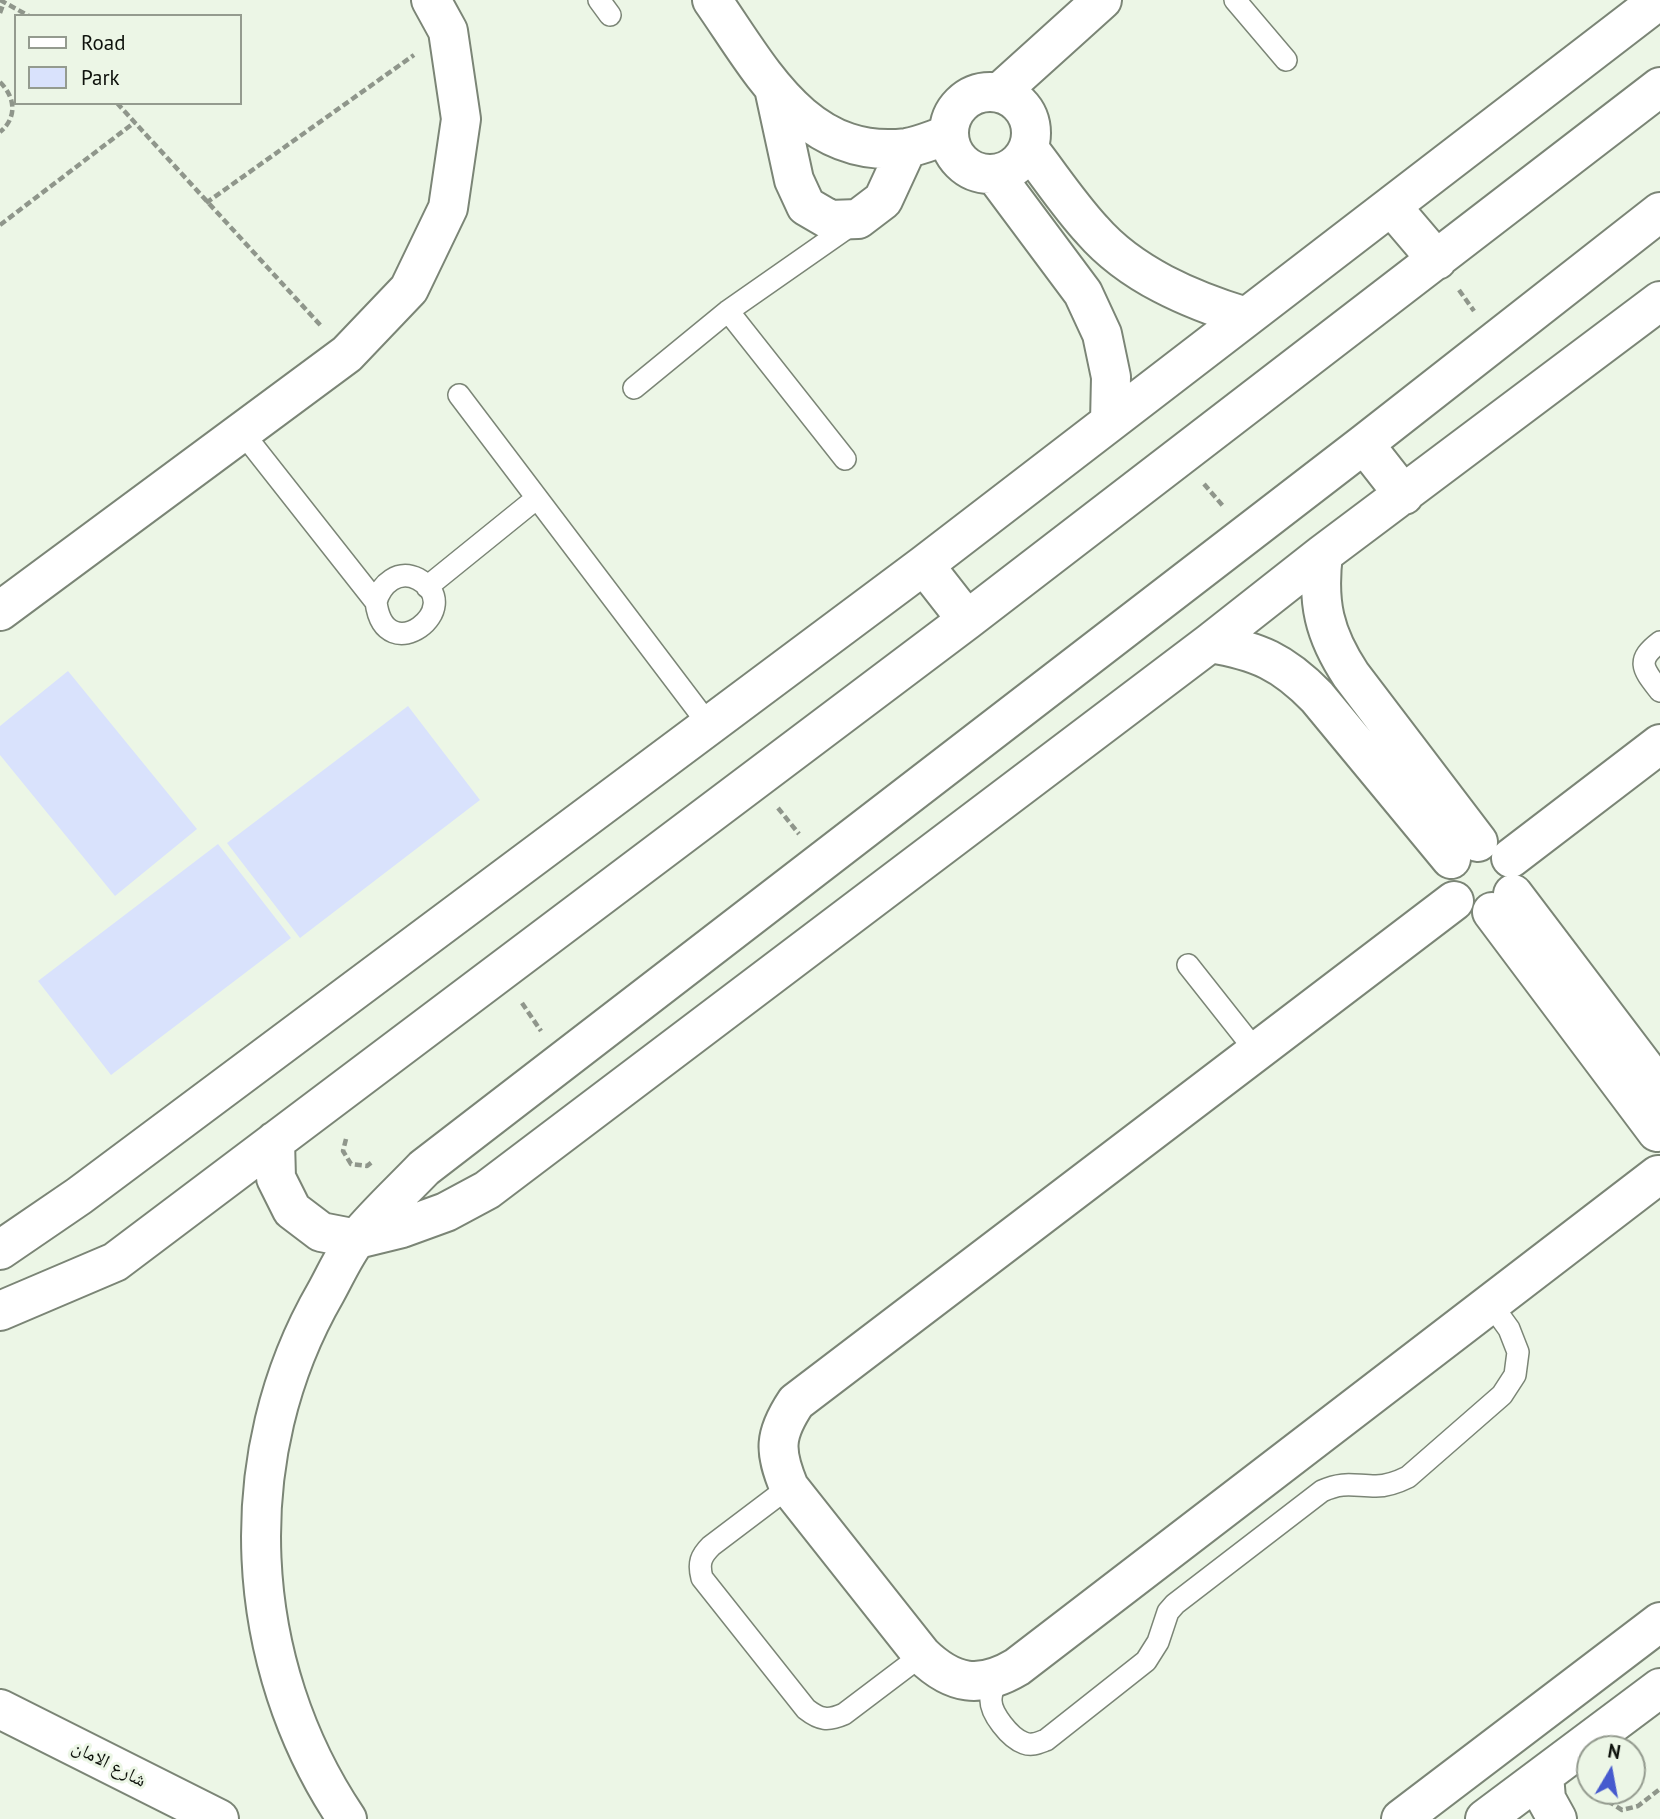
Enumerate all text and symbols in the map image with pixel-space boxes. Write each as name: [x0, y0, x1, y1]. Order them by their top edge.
legend: [14, 14, 242, 105]
text: Road: [81, 29, 125, 56]
text: Park: [81, 64, 120, 91]
north arrow: [1576, 1735, 1646, 1805]
street label: شارع الامان: [68, 1736, 150, 1792]
text: N: [1606, 1738, 1623, 1764]

